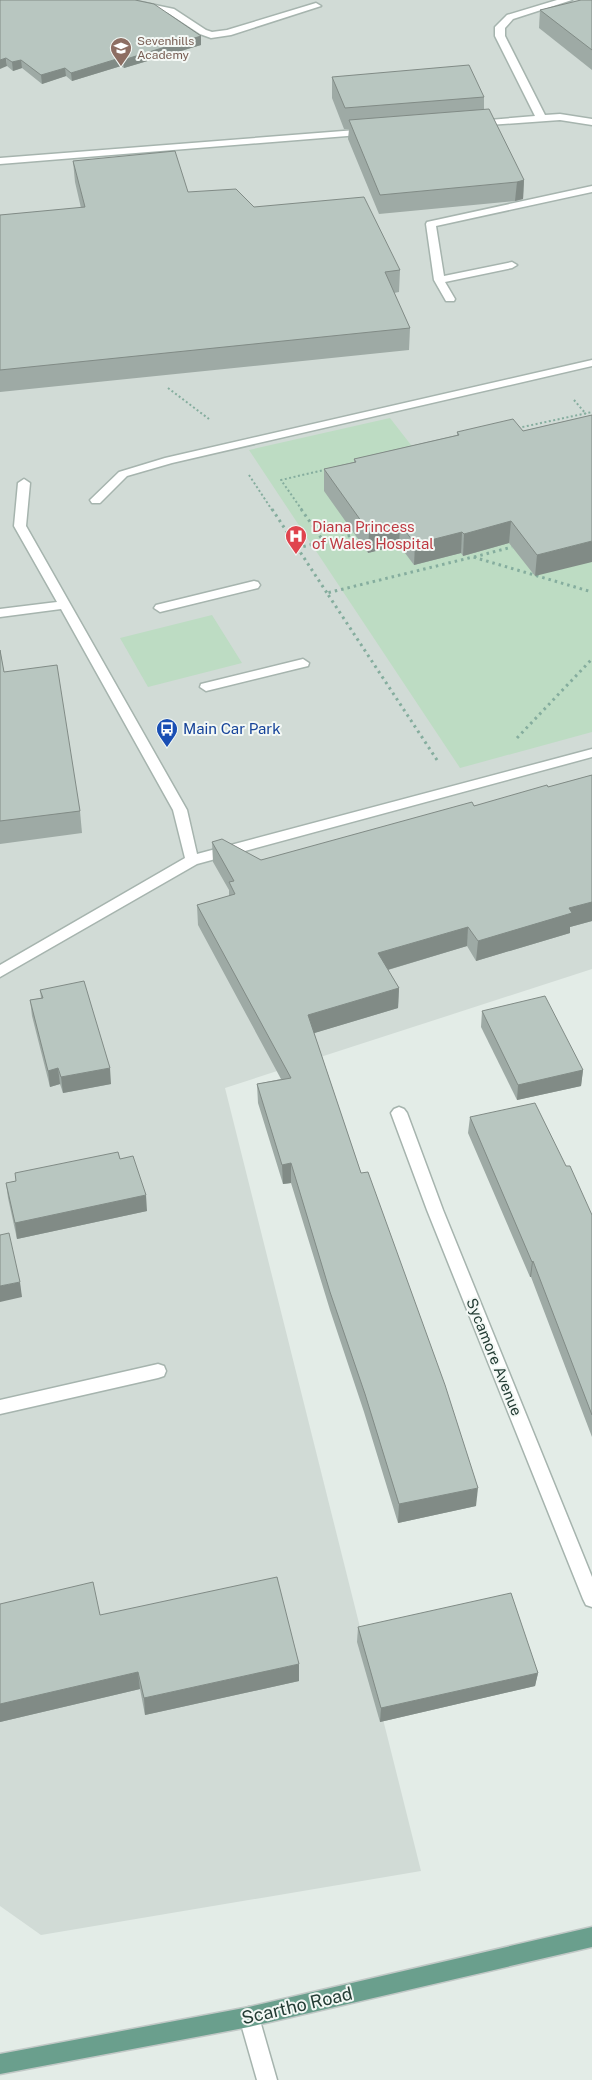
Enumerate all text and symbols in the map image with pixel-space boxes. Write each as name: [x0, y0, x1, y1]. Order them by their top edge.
place label: Sevenhills Academy: [137, 34, 194, 62]
school or university icon: Sevenhills Academy: [109, 36, 133, 67]
place label: Diana Princess of Wales Hospital: [312, 518, 434, 552]
hospital icon: Diana Princess of Wales Hospital: [284, 524, 308, 555]
bus stop icon: Main Car Park: [155, 717, 179, 748]
place label: Main Car Park: [183, 720, 281, 737]
street label: Sycamore Avenue: [463, 1296, 526, 1418]
street label: Scartho Road: [240, 1983, 354, 2028]

